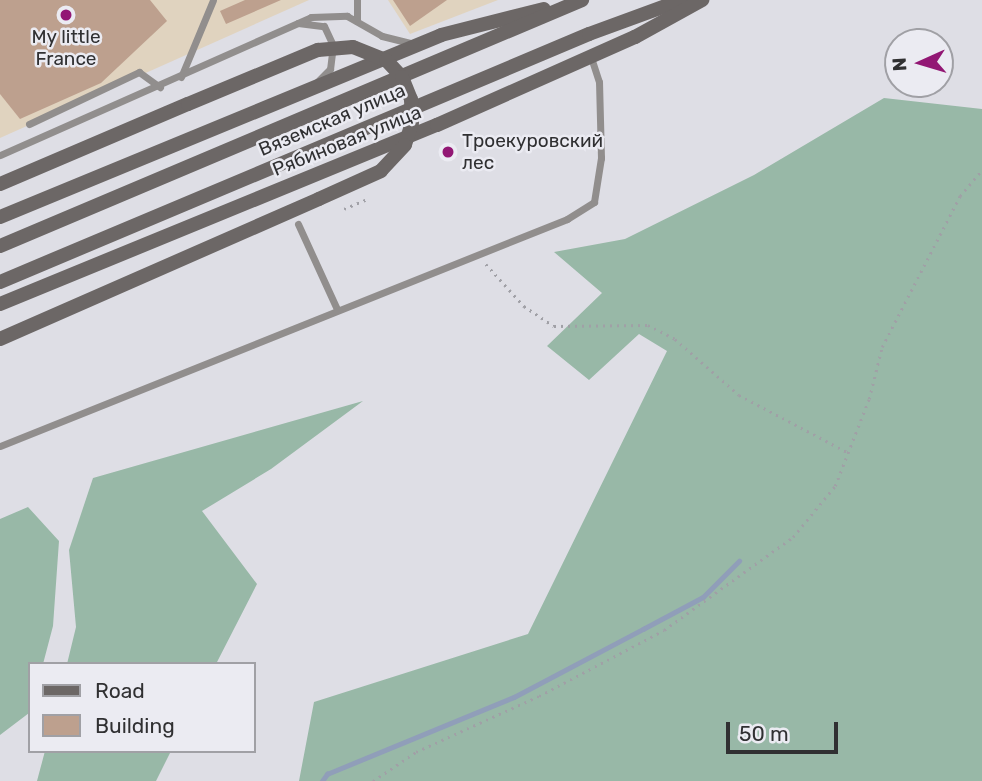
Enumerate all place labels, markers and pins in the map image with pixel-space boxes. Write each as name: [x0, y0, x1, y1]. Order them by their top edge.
marker: My little France: [58, 7, 74, 23]
place label: My little France: [31, 26, 101, 70]
place label: Троекуровский лес: [462, 130, 603, 174]
marker: Троекуровский лес: [440, 144, 456, 160]

